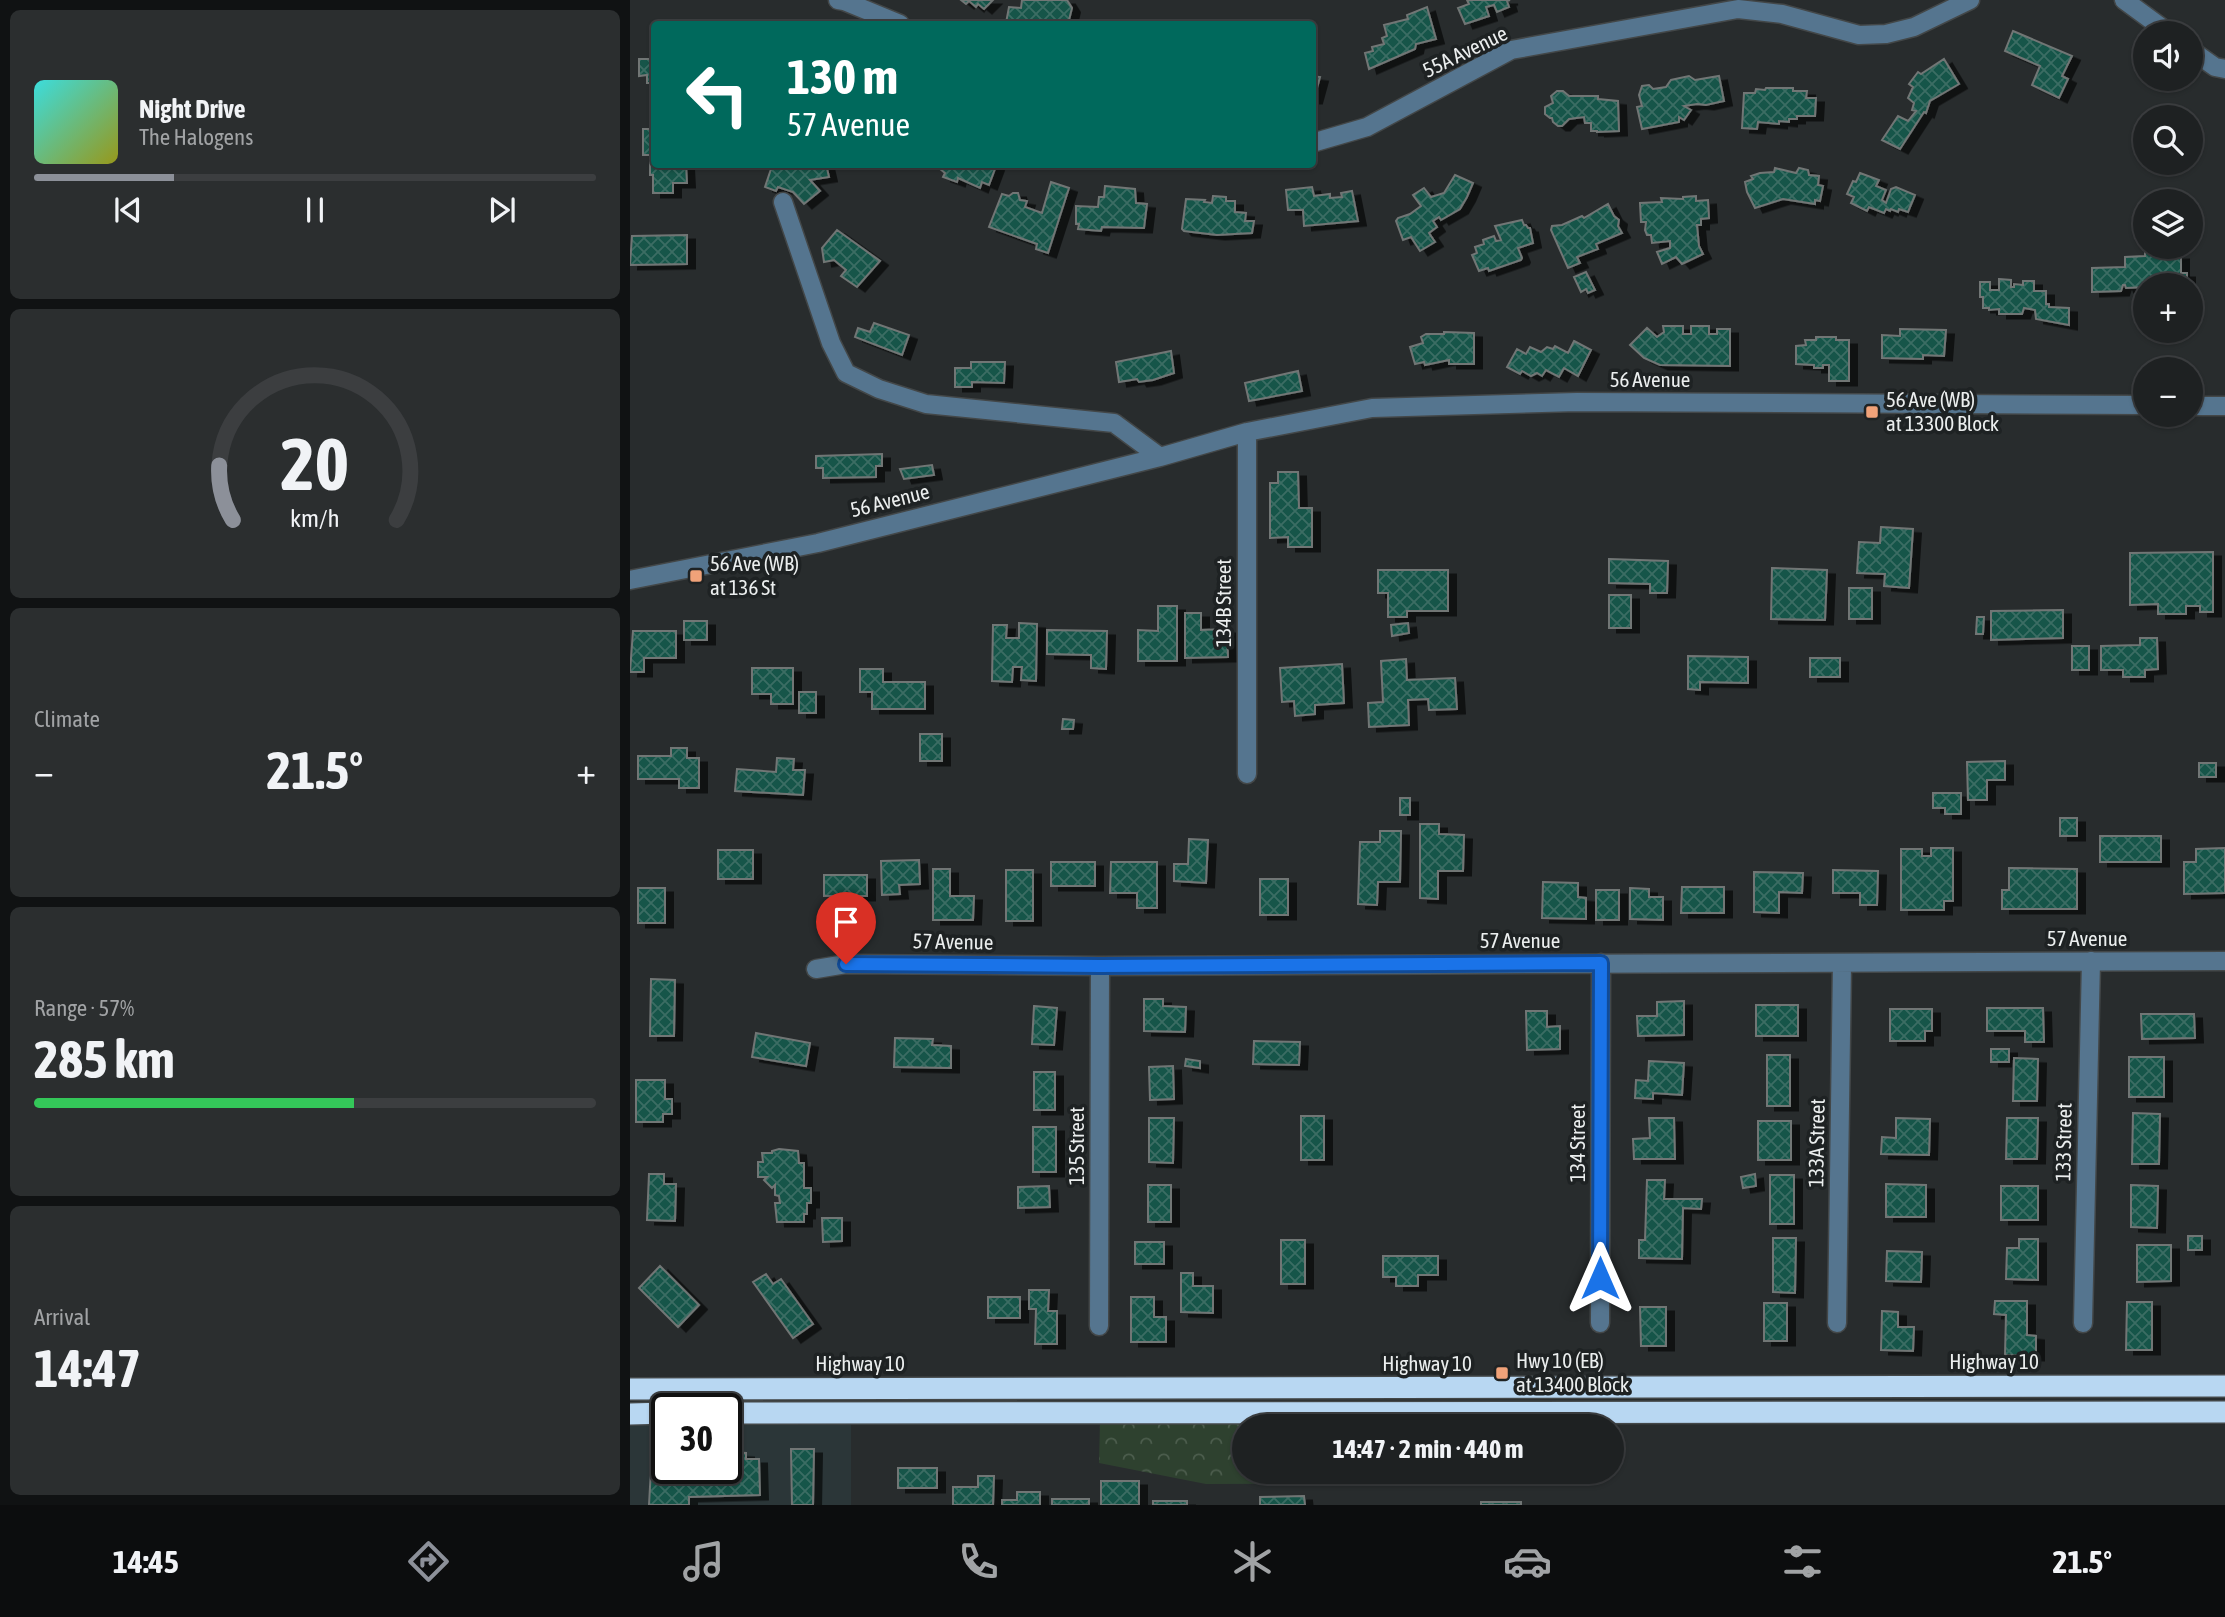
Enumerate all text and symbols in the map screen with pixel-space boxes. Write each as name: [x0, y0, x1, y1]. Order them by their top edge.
street label: 55A Avenue: [1418, 20, 1511, 82]
map controls: [2133, 21, 2203, 427]
button: sound: [2133, 21, 2203, 91]
text: 130 m: [787, 48, 898, 104]
icon: left: [672, 49, 763, 140]
text: Night Drive: [139, 94, 246, 124]
button: search: [2133, 105, 2203, 175]
text: 57 Avenue: [787, 106, 910, 143]
text: The Halogens: [139, 124, 253, 150]
button: layers: [2133, 189, 2203, 259]
icon: previous: [109, 191, 147, 229]
icon: pause: [296, 191, 334, 229]
icon: next: [483, 191, 521, 229]
button: +: [2133, 273, 2203, 343]
button: −: [2133, 357, 2203, 427]
street label: 56 Avenue: [1610, 367, 1690, 391]
place label: 56 Ave (WB) at 13300 Block: [1886, 387, 1999, 435]
marker: 56 Ave (WB) at 13300 Block: [1864, 404, 1880, 420]
text: 20: [281, 422, 349, 505]
street label: 56 Avenue: [848, 479, 932, 521]
text: km/h: [290, 503, 340, 531]
place label: 56 Ave (WB) at 136 St: [710, 551, 799, 599]
street label: 134B Street: [1211, 559, 1235, 647]
marker: 56 Ave (WB) at 136 St: [688, 568, 704, 584]
text: Climate: [34, 706, 100, 732]
text: 21.5°: [267, 740, 363, 800]
text: −: [34, 749, 54, 792]
text: +: [576, 749, 596, 792]
pin: [816, 892, 876, 964]
icon: arrive: [827, 903, 865, 941]
street label: 57 Avenue: [2047, 926, 2127, 950]
street label: 57 Avenue: [912, 928, 994, 954]
street label: 57 Avenue: [1480, 928, 1560, 952]
text: Range · 57%: [34, 995, 134, 1021]
text: 285 km: [34, 1029, 175, 1089]
street label: 133A Street: [1803, 1098, 1829, 1188]
street label: 133 Street: [2050, 1102, 2076, 1181]
street label: 134 Street: [1565, 1104, 1589, 1182]
street label: 135 Street: [1064, 1107, 1088, 1185]
position arrow: [1563, 1241, 1637, 1315]
text: Arrival: [34, 1304, 90, 1330]
text: 14:47: [34, 1338, 141, 1398]
place label: Hwy 10 (EB) at 13400 Block: [1516, 1348, 1629, 1396]
street label: Highway 10: [1949, 1349, 2039, 1373]
street label: Highway 10: [815, 1351, 905, 1375]
street label: Highway 10: [1382, 1351, 1472, 1375]
marker: Hwy 10 (EB) at 13400 Block: [1494, 1365, 1510, 1381]
speed limit sign: 30: [651, 1393, 742, 1484]
text: 14:47 · 2 min · 440 m: [1333, 1434, 1523, 1464]
icon: directions: [404, 1537, 453, 1586]
icon: music: [679, 1537, 728, 1586]
icon: phone: [954, 1537, 1003, 1586]
icon: climate: [1228, 1537, 1277, 1586]
icon: car: [1503, 1537, 1552, 1586]
icon: filters: [1778, 1537, 1827, 1586]
text: 14:45: [113, 1543, 179, 1580]
text: 21.5°: [2052, 1543, 2112, 1580]

